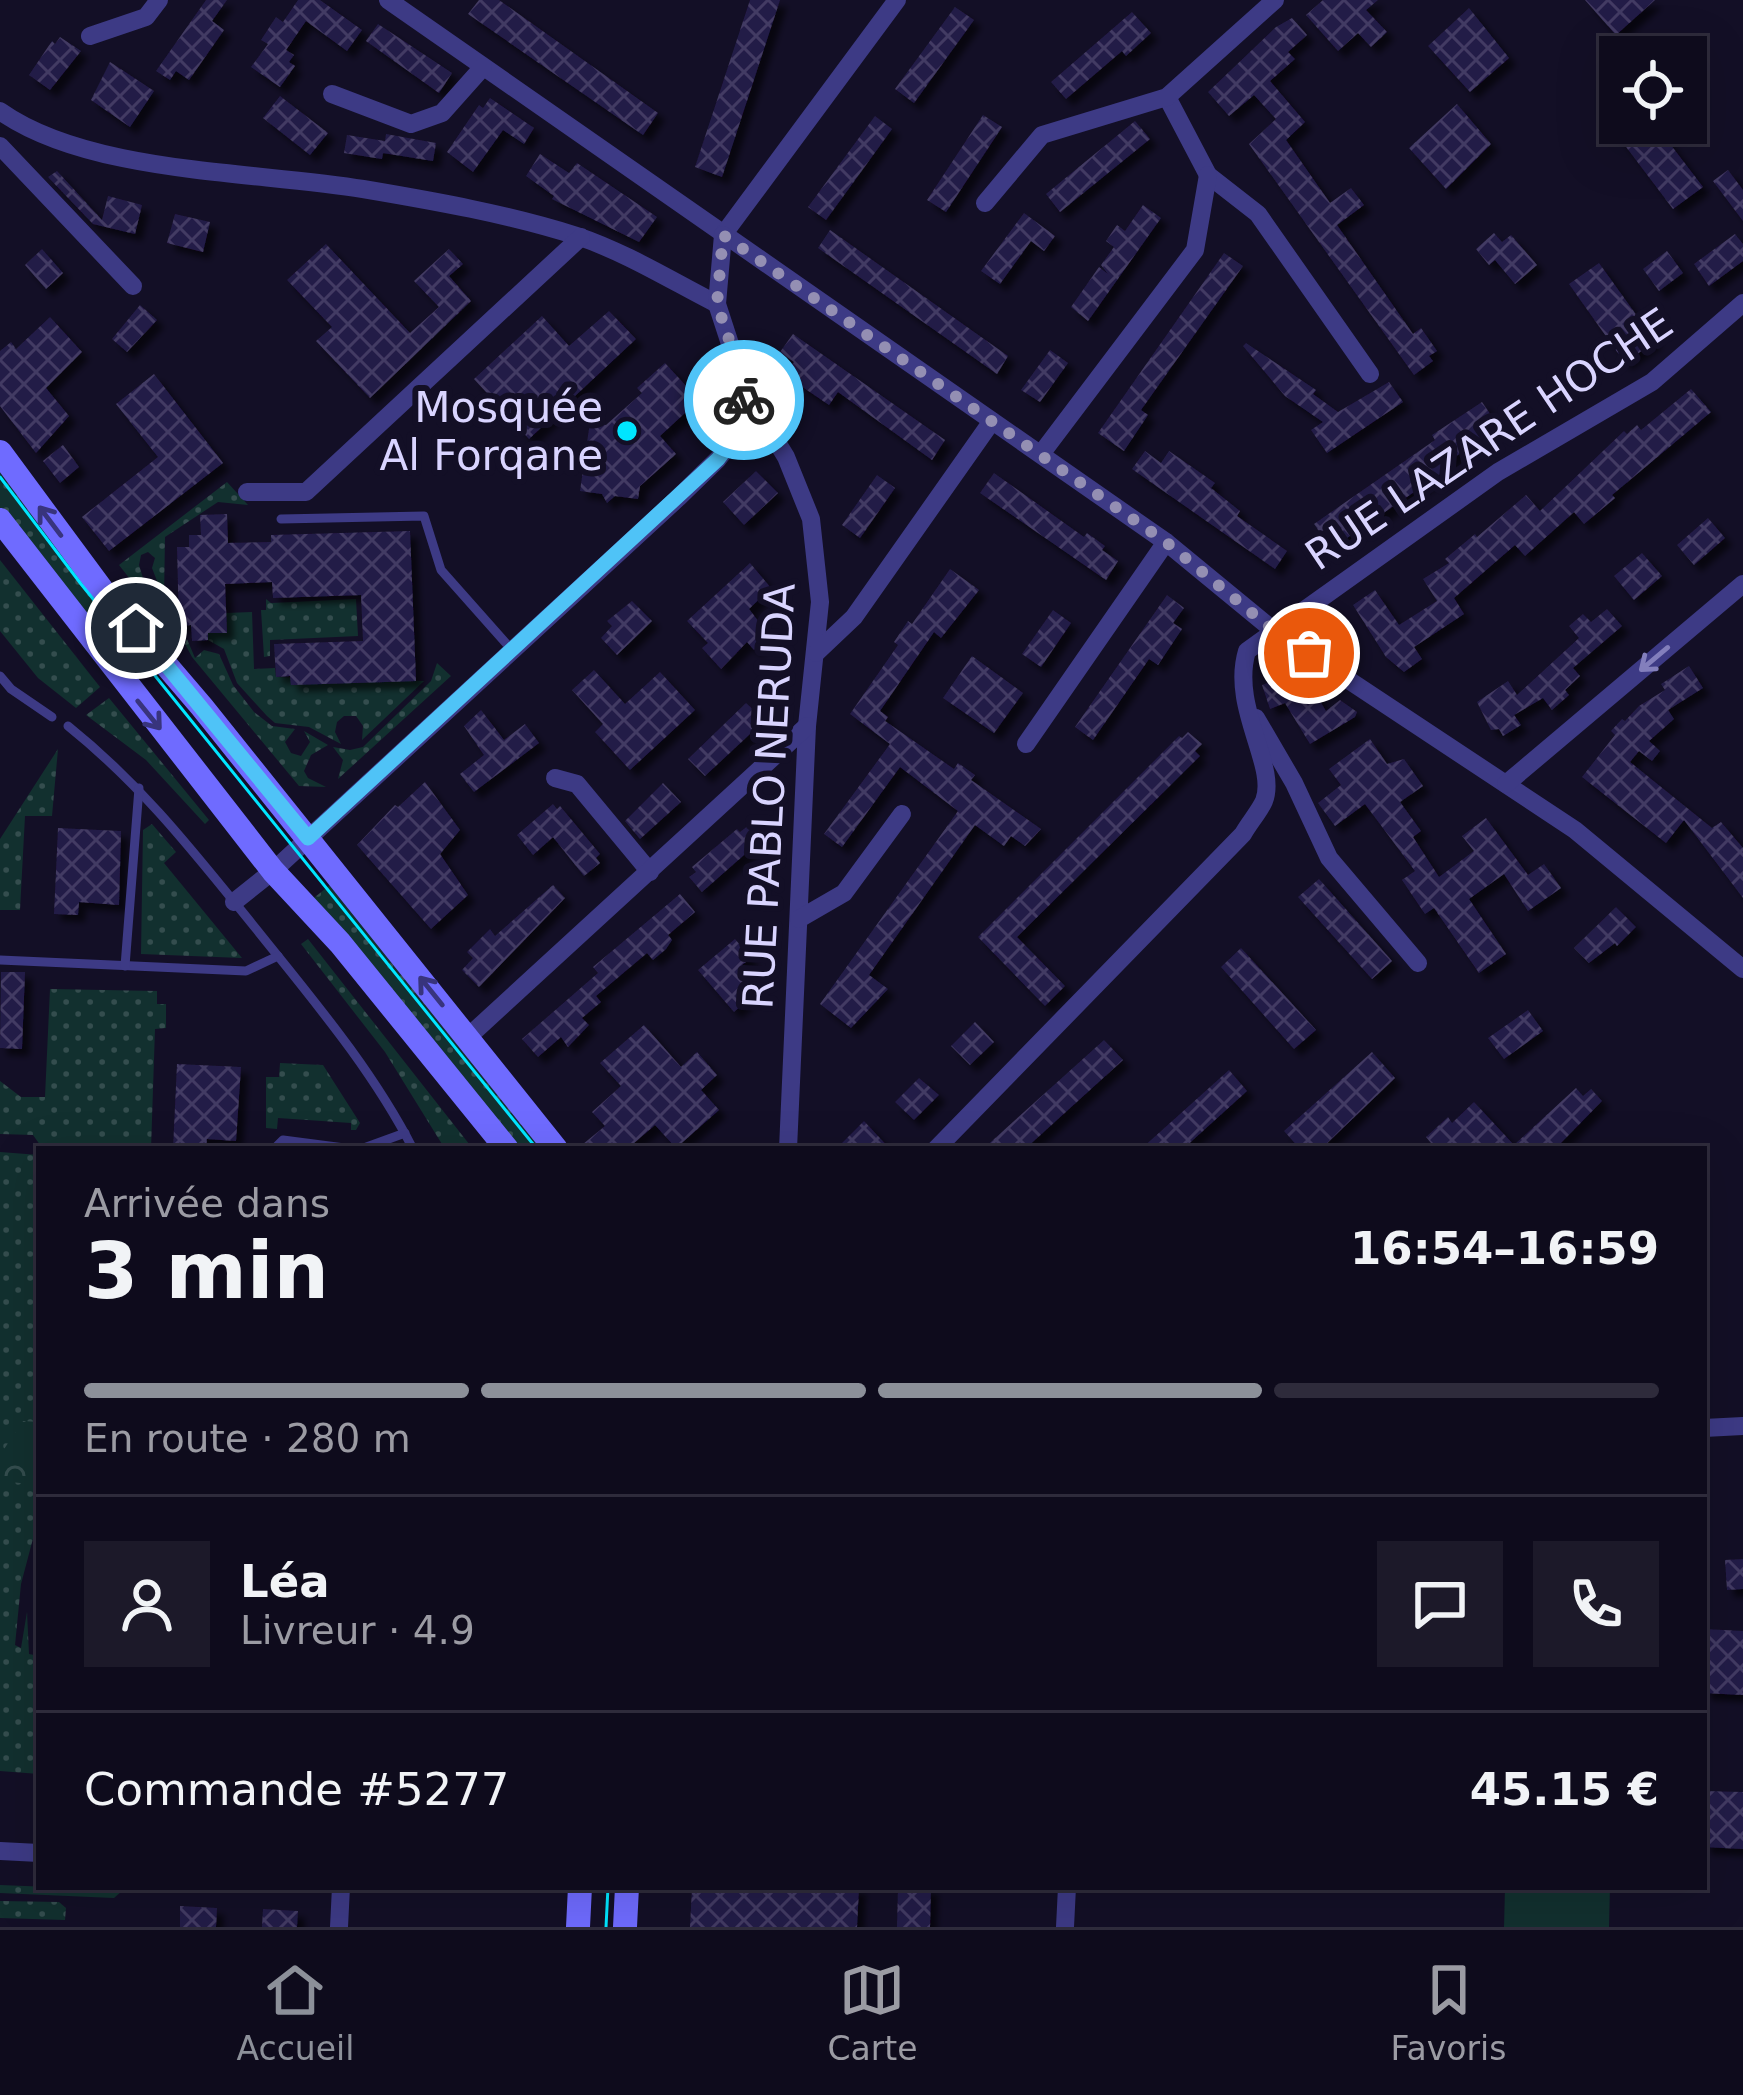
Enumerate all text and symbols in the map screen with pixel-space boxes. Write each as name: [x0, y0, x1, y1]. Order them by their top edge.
map controls: [1599, 36, 1707, 144]
button: locate: [1599, 36, 1707, 144]
street label: RUE LAZARE HOCHE: [1296, 298, 1682, 580]
courier: [684, 340, 804, 460]
icon: bike: [711, 367, 777, 433]
place label: Mosquée Al Forqane: [380, 383, 603, 480]
marker: Mosquée Al Forqane: [614, 418, 640, 444]
one-way arrow: [37, 506, 64, 538]
pin: [85, 577, 187, 679]
street label: RUE PABLO NERUDA: [733, 581, 805, 1010]
icon: home: [103, 595, 169, 661]
pin: [1258, 602, 1360, 704]
icon: bag: [1276, 620, 1342, 686]
one-way arrow: [1639, 645, 1670, 673]
one-way arrow: [135, 698, 162, 730]
one-way arrow: [418, 976, 445, 1008]
text: Arrivée dans: [84, 1181, 330, 1226]
text: 16:54–16:59: [1350, 1222, 1659, 1275]
text: 3 min: [84, 1226, 329, 1316]
text: En route · 280 m: [84, 1416, 411, 1461]
button: person: [84, 1541, 210, 1667]
button: chat: [1377, 1541, 1503, 1667]
button: phone: [1533, 1541, 1659, 1667]
text: Léa: [240, 1555, 330, 1608]
text: Livreur · 4.9: [240, 1608, 475, 1653]
text: Commande #5277: [84, 1763, 510, 1816]
text: 45.15 €: [1470, 1763, 1659, 1816]
tab: Accueil: [237, 1957, 354, 2068]
tab: Carte: [827, 1957, 918, 2068]
tab: Favoris: [1391, 1957, 1506, 2068]

